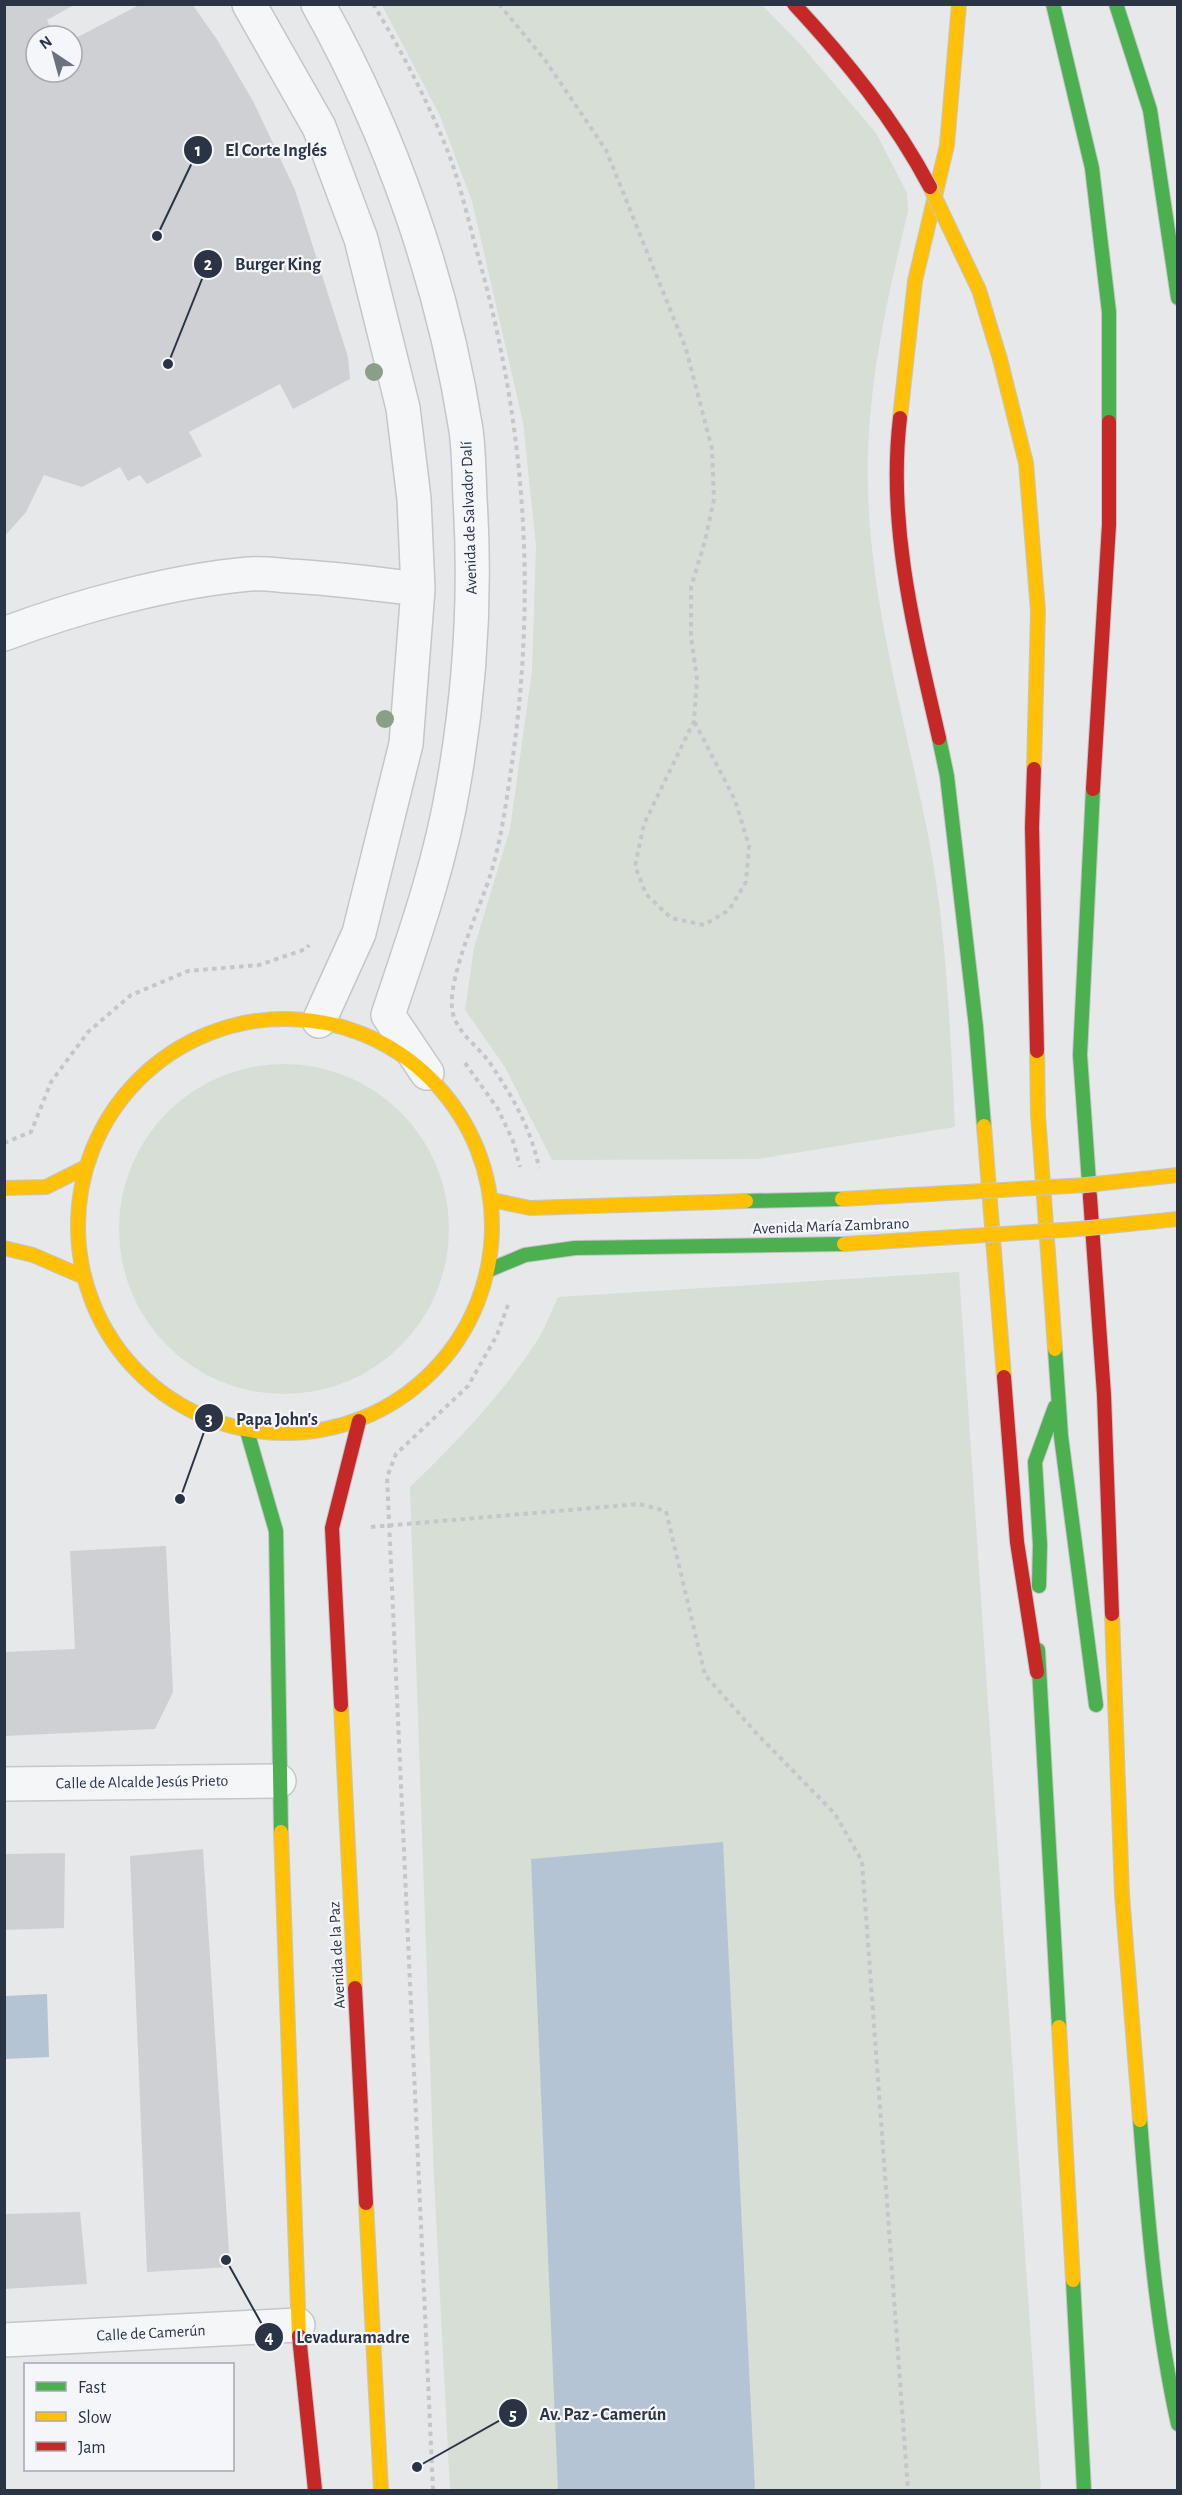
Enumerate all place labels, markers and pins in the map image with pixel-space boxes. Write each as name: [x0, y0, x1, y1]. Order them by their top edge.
callout: El Corte Inglés: [183, 132, 339, 168]
callout: Burger King: [193, 246, 333, 282]
callout: Papa John's: [194, 1400, 330, 1436]
callout: Levaduramadre: [254, 2319, 422, 2355]
callout: Av. Paz - Camerún: [498, 2395, 679, 2431]

